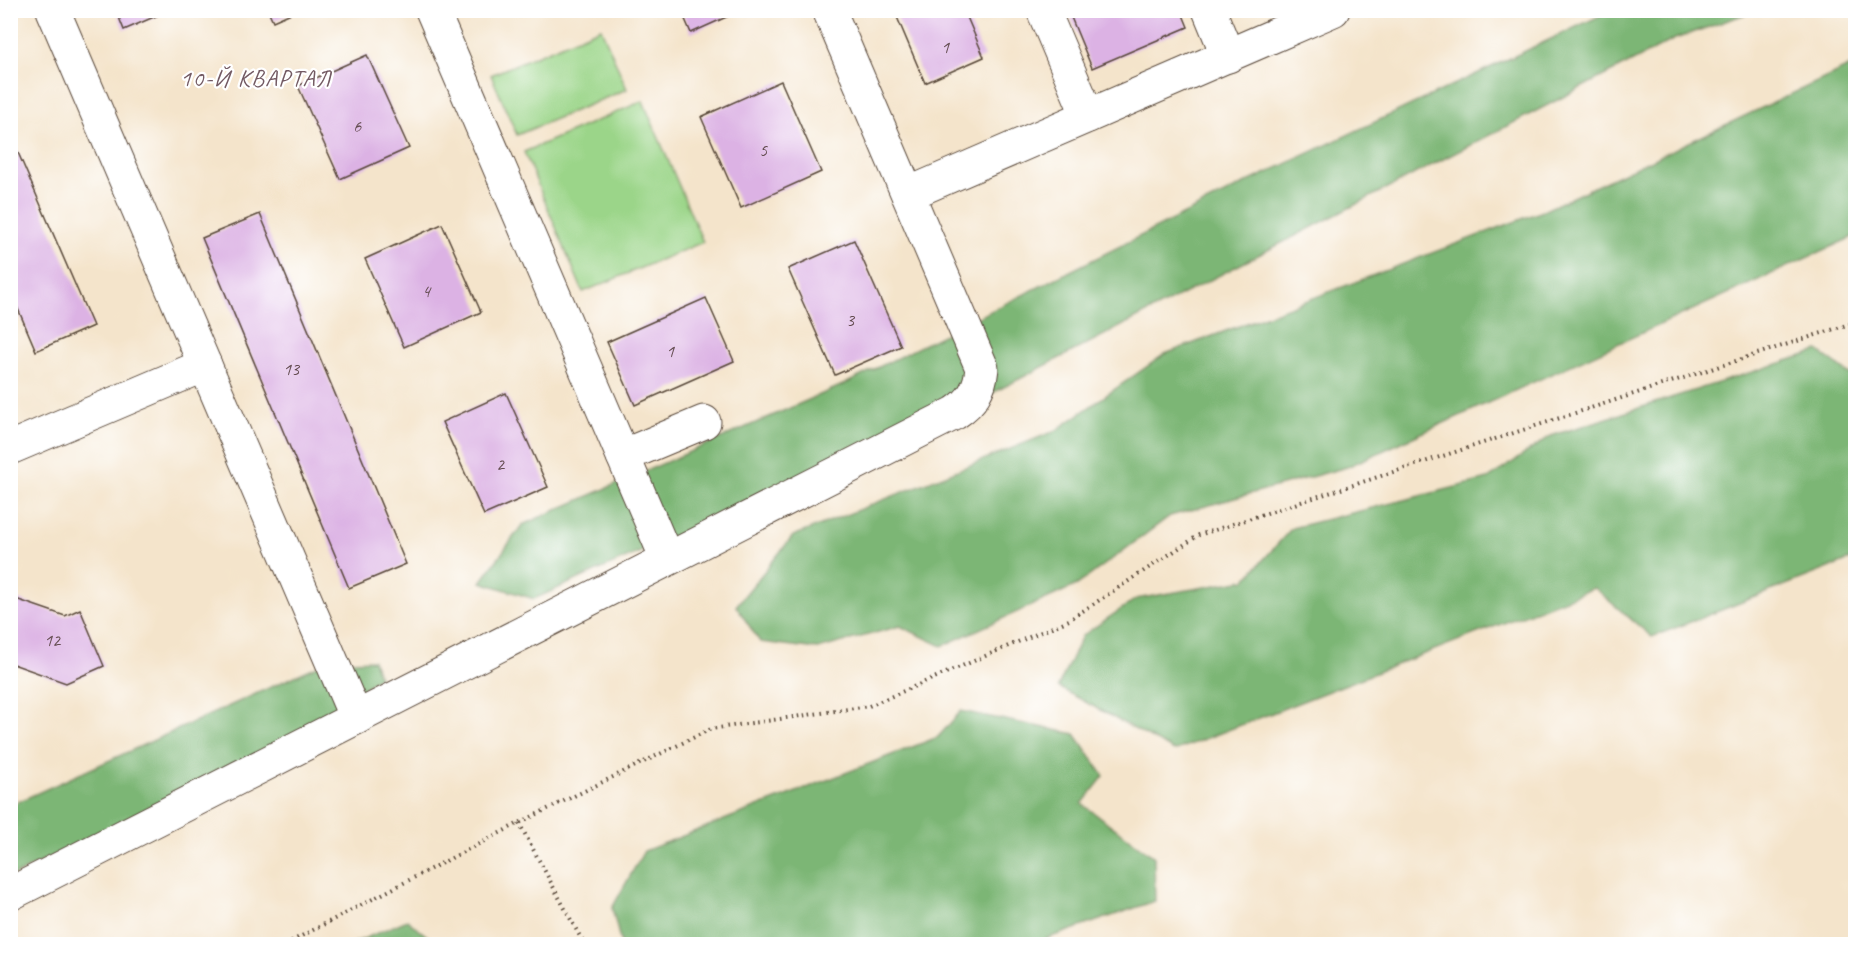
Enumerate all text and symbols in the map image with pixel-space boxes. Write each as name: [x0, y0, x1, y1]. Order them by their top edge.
house number: 1: [941, 36, 950, 58]
district label: 10-Й КВАРТАЛ: [180, 63, 333, 93]
house number: 6: [353, 115, 362, 137]
house number: 5: [759, 139, 768, 161]
house number: 4: [422, 280, 432, 302]
house number: 3: [846, 309, 856, 331]
house number: 1: [666, 340, 675, 362]
house number: 13: [283, 358, 301, 380]
house number: 2: [496, 453, 506, 475]
house number: 12: [44, 629, 62, 651]

